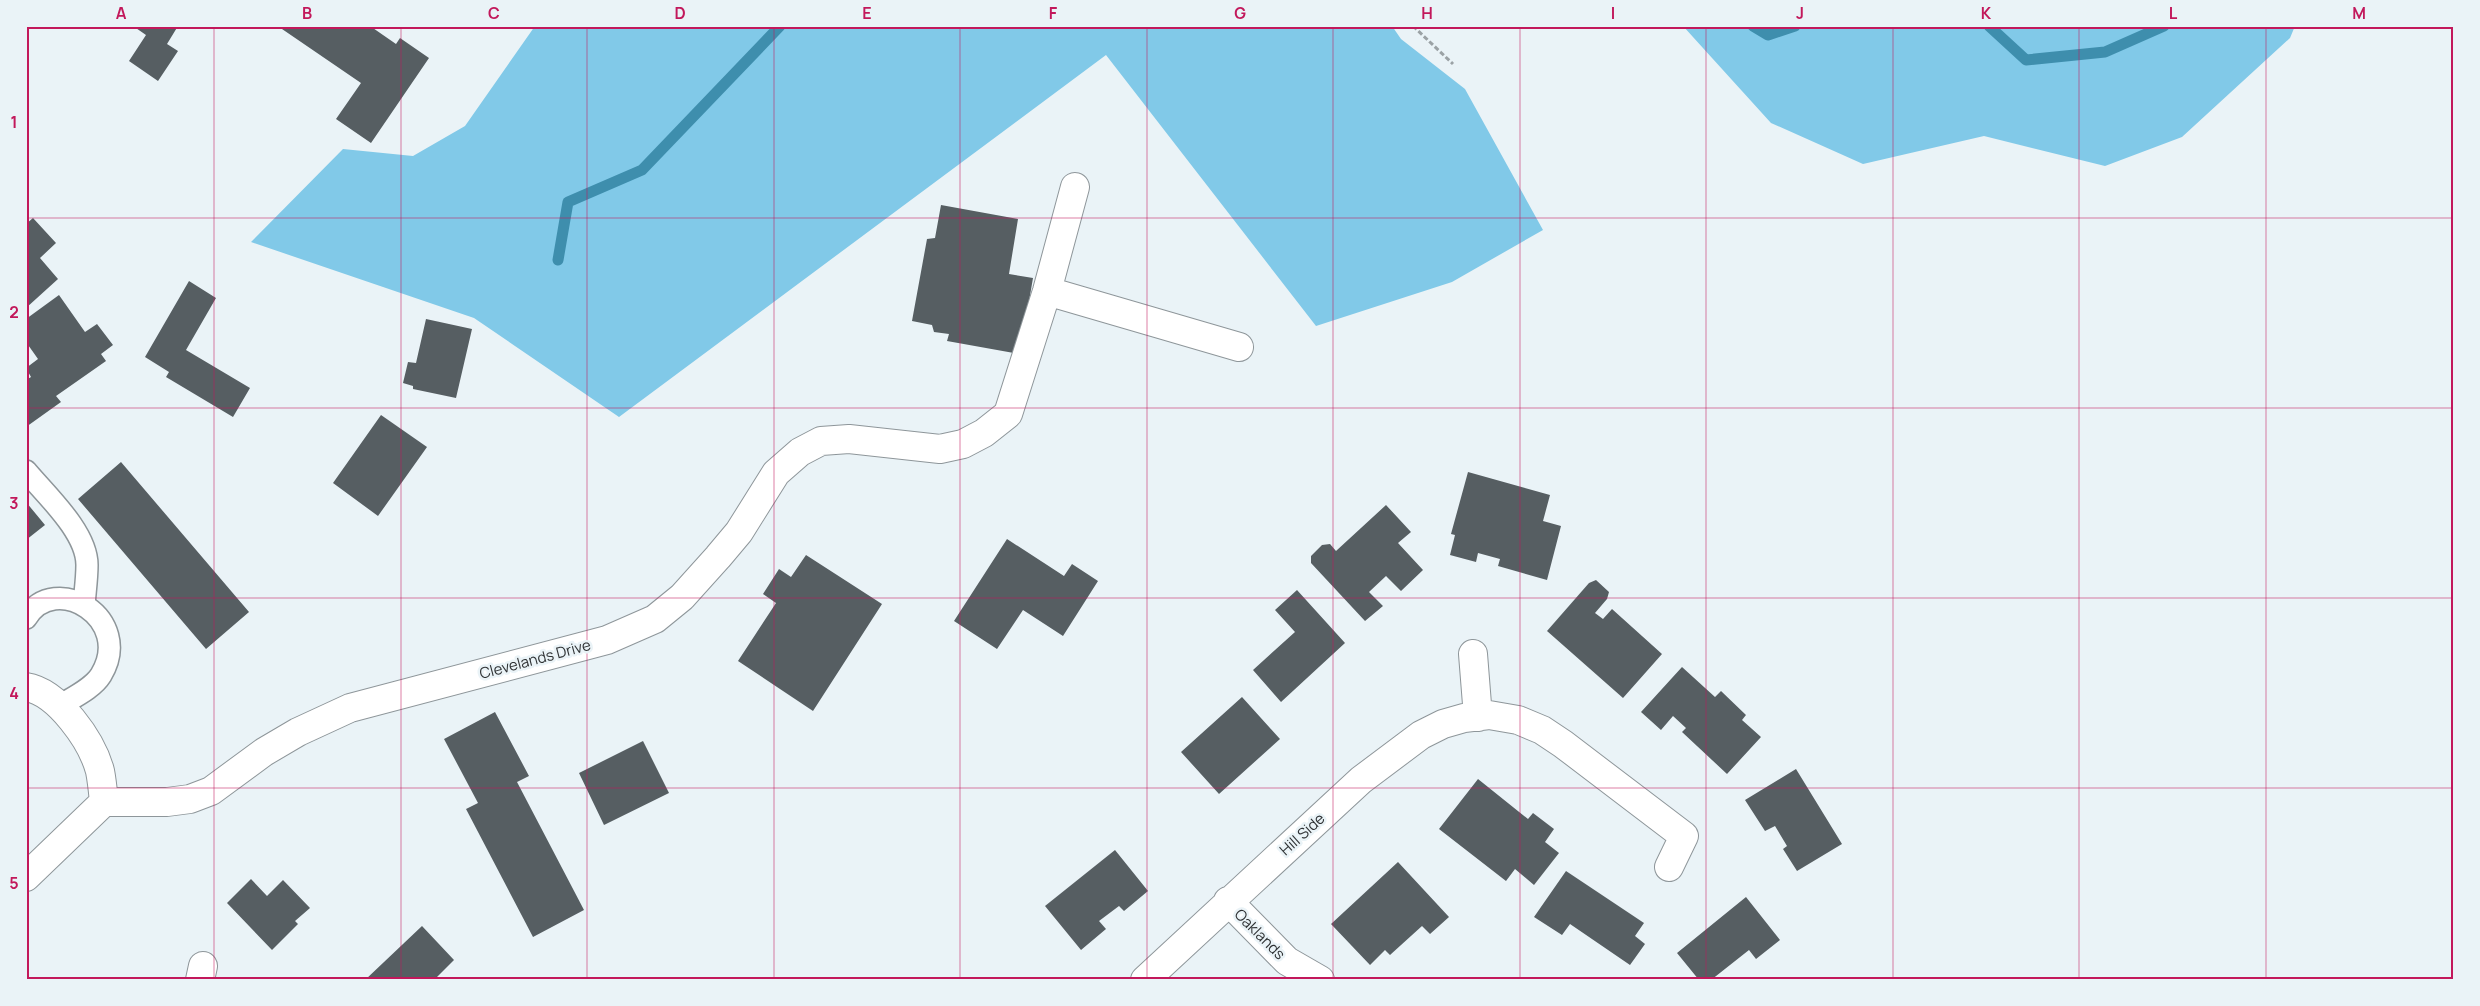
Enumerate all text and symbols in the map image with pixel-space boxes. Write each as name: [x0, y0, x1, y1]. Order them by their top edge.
text: A: [116, 2, 127, 24]
text: B: [302, 2, 312, 24]
text: C: [488, 2, 500, 24]
text: D: [674, 2, 686, 24]
text: E: [862, 2, 872, 24]
text: F: [1049, 2, 1058, 24]
text: G: [1234, 2, 1246, 24]
text: H: [1421, 2, 1433, 24]
text: I: [1611, 2, 1615, 24]
text: J: [1796, 2, 1804, 24]
text: K: [1981, 2, 1992, 24]
text: L: [2169, 2, 2178, 24]
text: M: [2352, 2, 2366, 24]
text: 1: [10, 111, 18, 133]
text: 2: [9, 301, 19, 323]
text: 3: [9, 492, 19, 514]
street label: Clevelands Drive: [477, 634, 593, 684]
text: 4: [9, 682, 19, 704]
street label: Hill Side: [1275, 808, 1329, 860]
text: 5: [9, 872, 19, 894]
street label: Oaklands: [1230, 904, 1290, 964]

